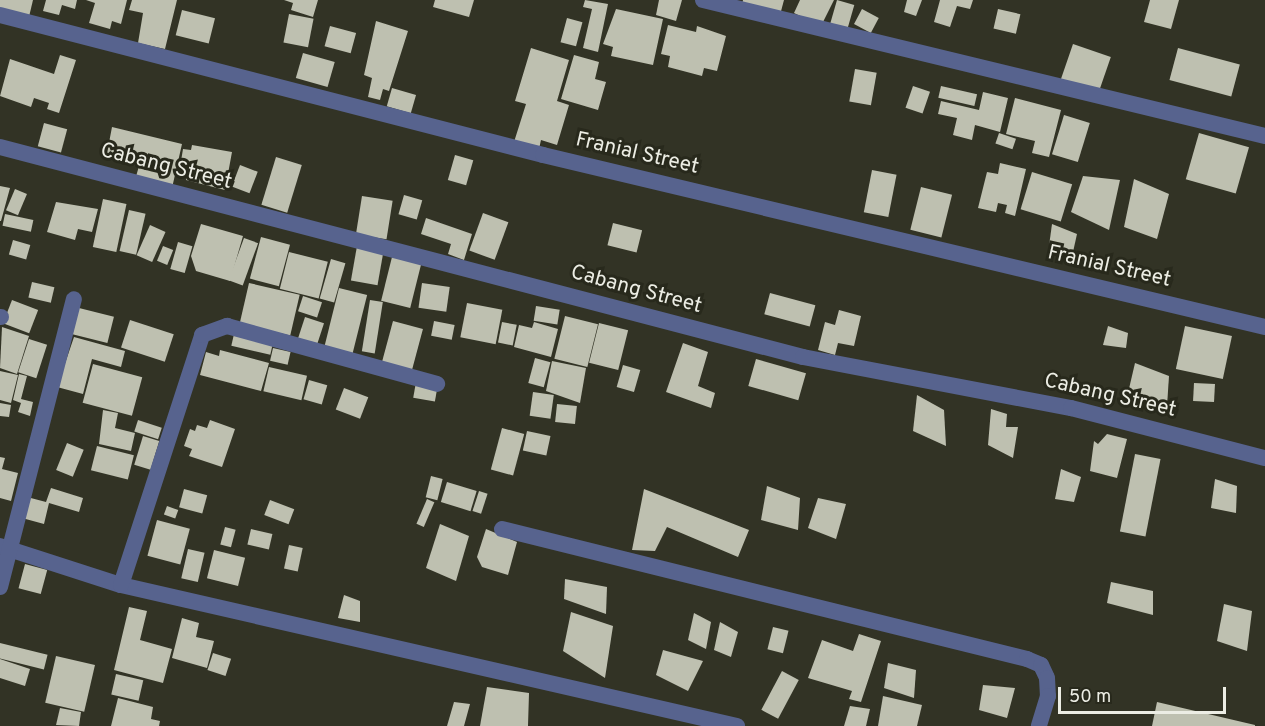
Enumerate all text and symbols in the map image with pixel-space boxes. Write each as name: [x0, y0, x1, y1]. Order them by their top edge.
street label: Franial Street: [573, 128, 701, 180]
street label: Cabang Street: [98, 138, 234, 196]
street label: Franial Street: [1045, 241, 1173, 293]
street label: Cabang Street: [568, 260, 704, 320]
street label: Cabang Street: [1042, 369, 1178, 423]
scale bar: [1061, 675, 1229, 713]
text: 50 m: [1069, 686, 1111, 709]

